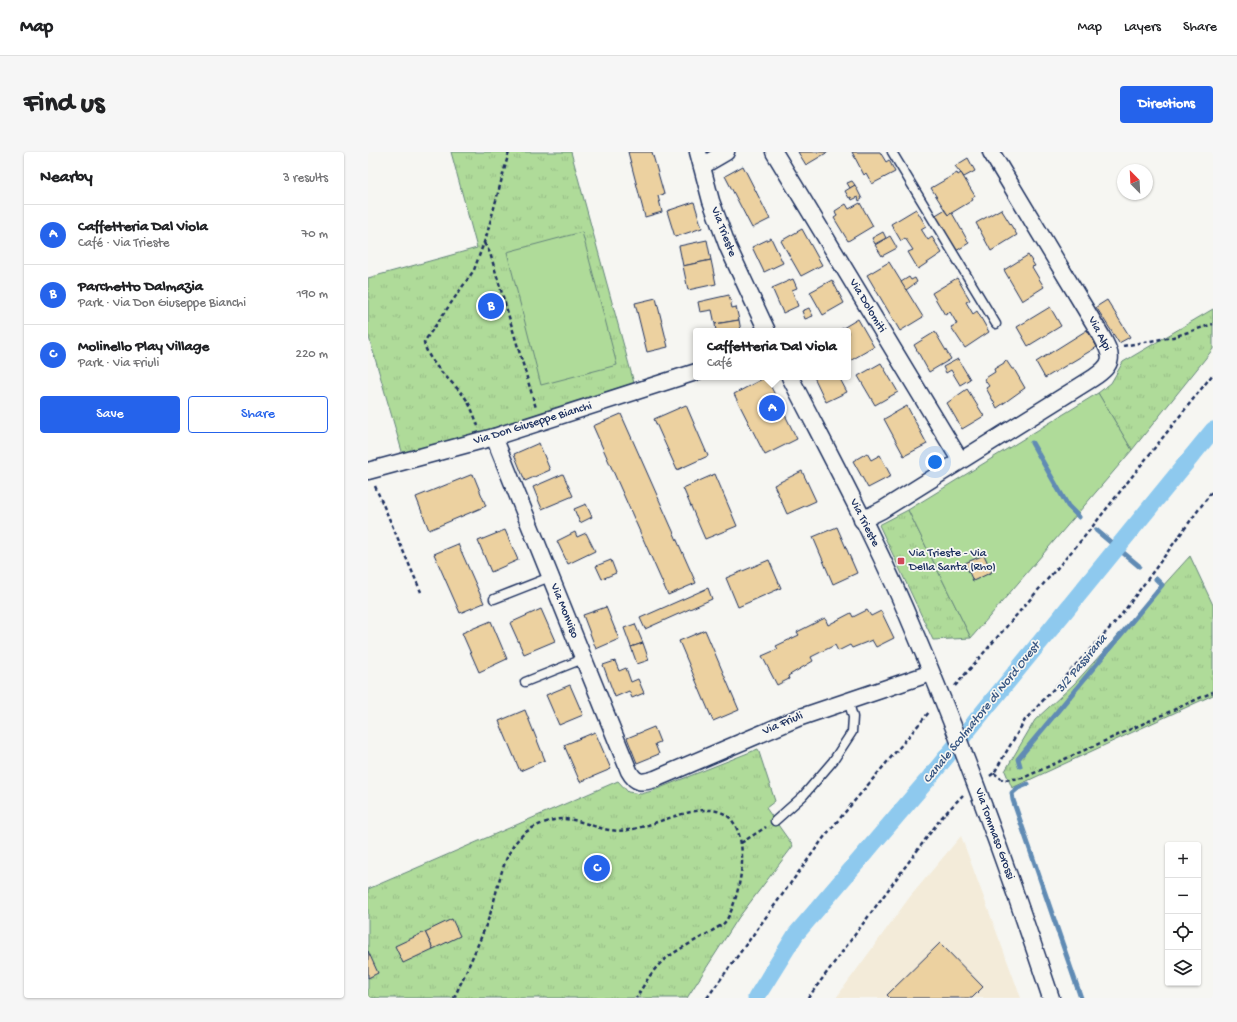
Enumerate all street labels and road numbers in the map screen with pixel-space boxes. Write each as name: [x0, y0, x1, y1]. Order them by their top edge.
street label: Via Trieste: [707, 204, 739, 260]
street label: Via Dolomiti: [845, 276, 889, 336]
street label: Via Alpi: [1084, 313, 1114, 354]
street label: Via Don Giuseppe Bianchi: [471, 399, 594, 449]
street label: Via Trieste: [846, 496, 882, 550]
street label: Via Monviso: [546, 581, 581, 640]
street label: Via Friuli: [760, 709, 806, 739]
street label: Via Tommaso Grossi: [971, 785, 1017, 882]

